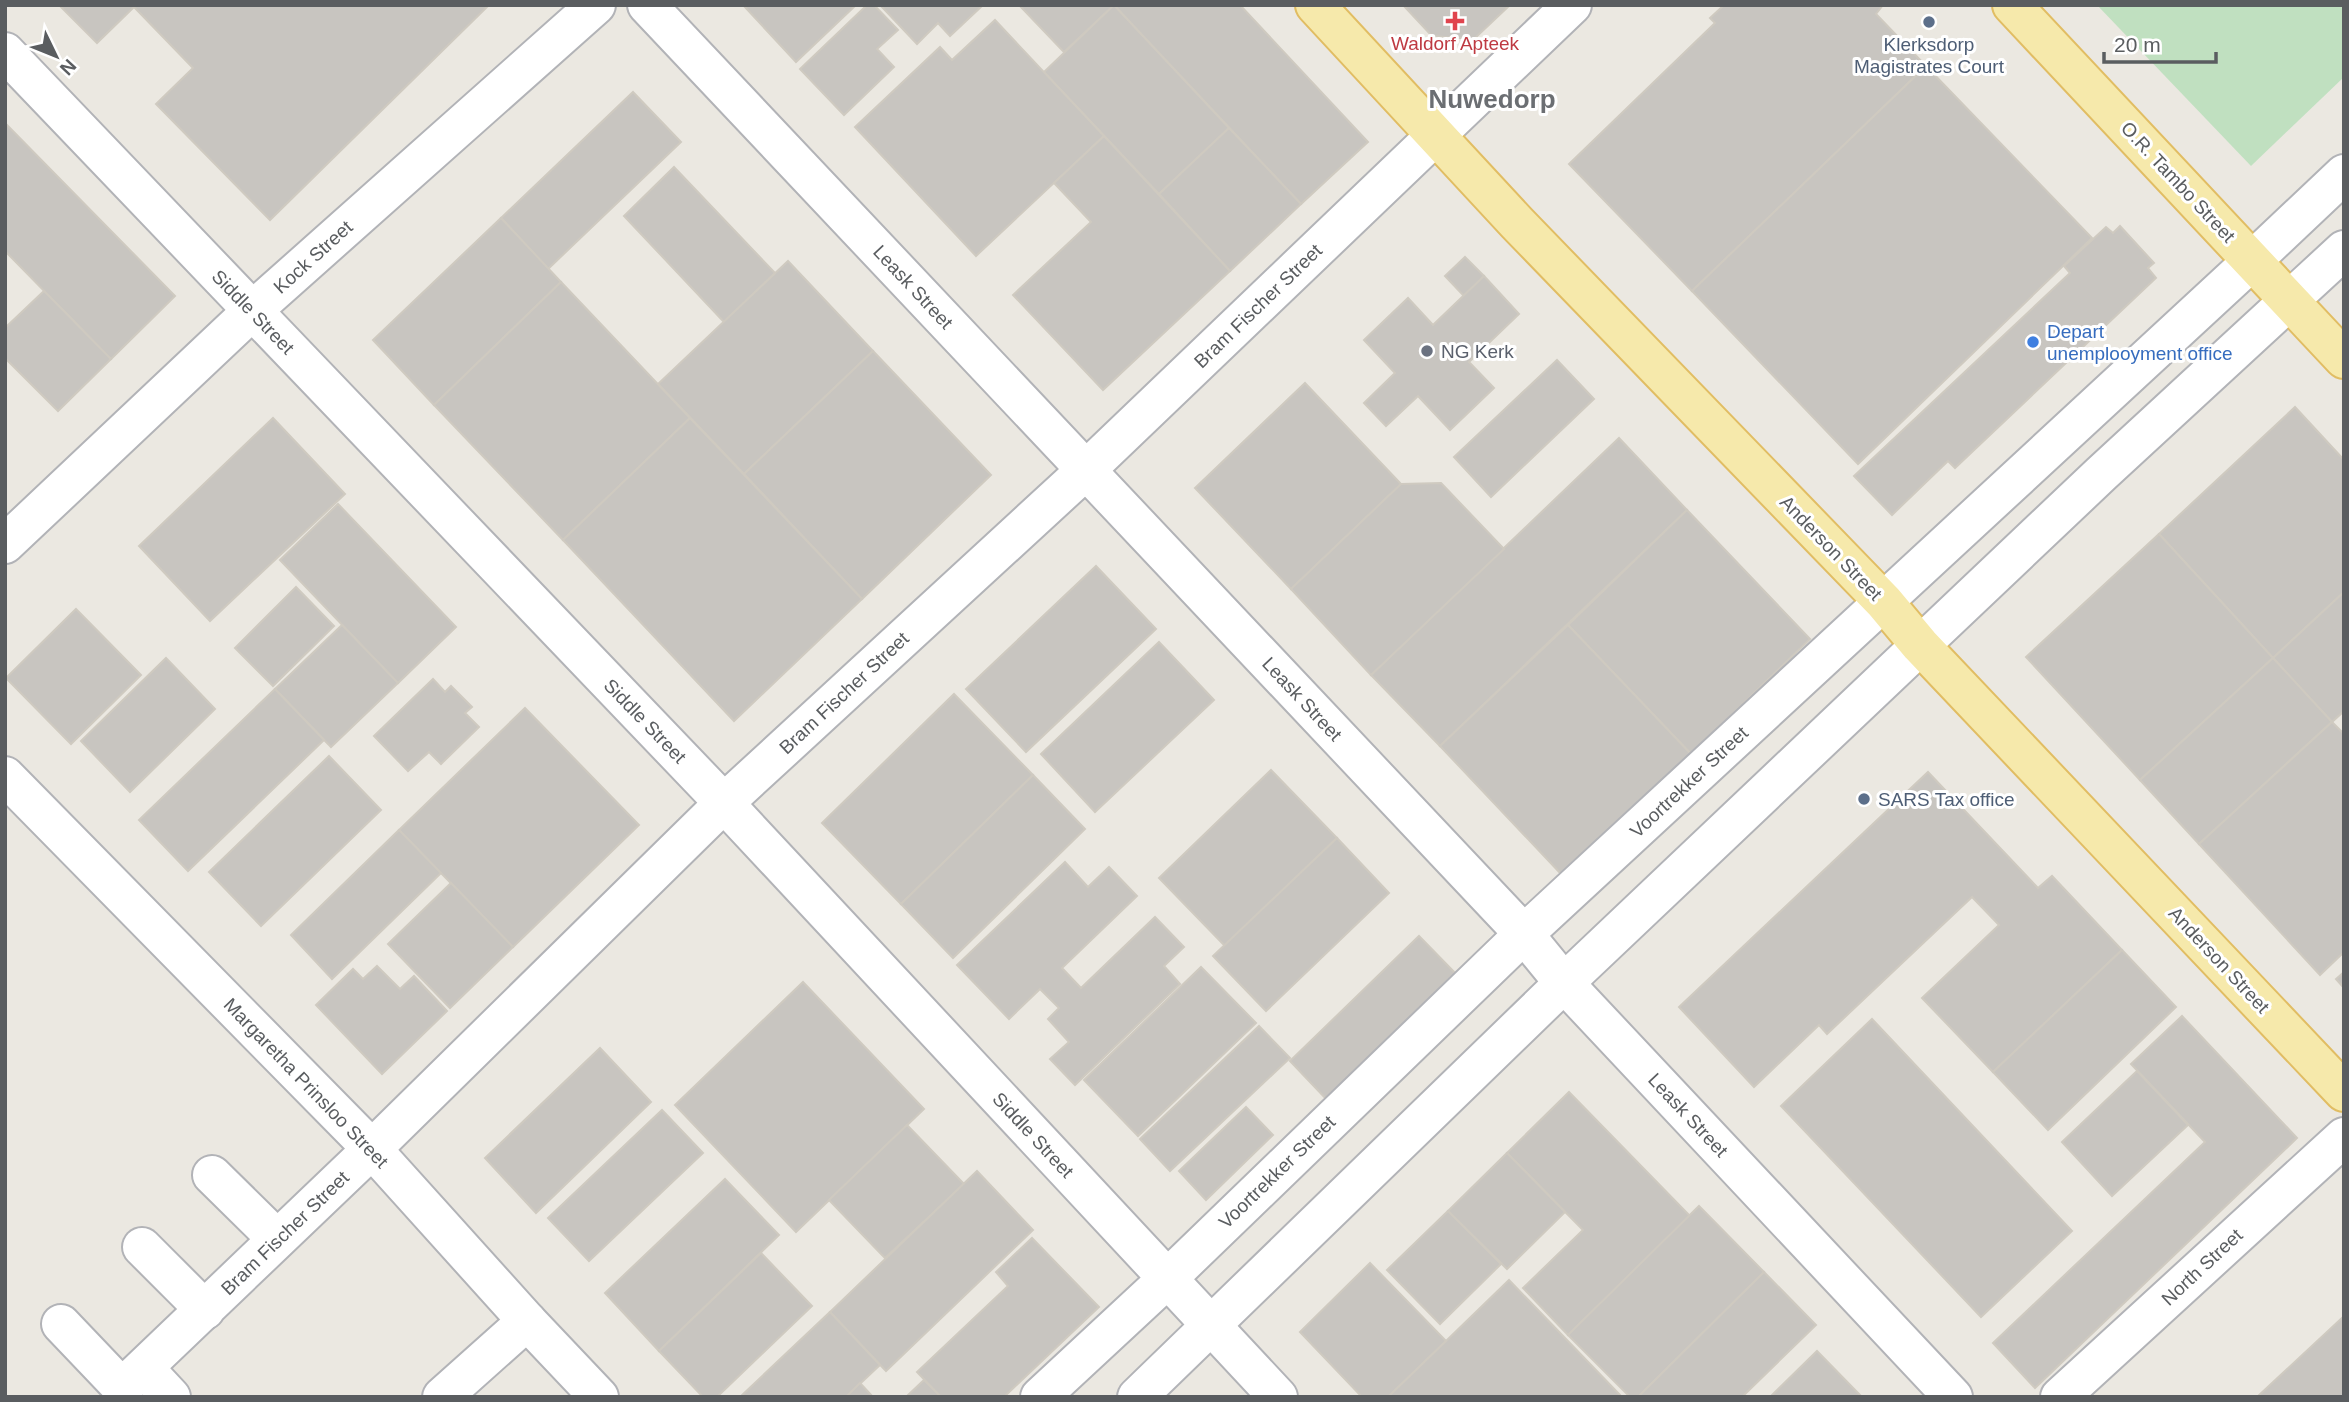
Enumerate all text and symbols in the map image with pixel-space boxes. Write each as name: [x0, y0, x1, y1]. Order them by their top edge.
marker: Waldorf Apteek: [1447, 13, 1463, 29]
marker: Klerksdorp Magistrates Court: [1921, 14, 1937, 30]
north arrow: [21, 21, 91, 91]
scale bar: [2104, 21, 2216, 65]
place label: Waldorf Apteek: [1391, 33, 1520, 54]
text: 20 m: [2114, 33, 2161, 56]
place label: Klerksdorp Magistrates Court: [1854, 34, 2005, 77]
text: N: [56, 55, 80, 79]
district label: Nuwedorp: [1428, 84, 1556, 114]
street label: O.R. Tambo Street: [2117, 117, 2240, 247]
street label: Kock Street: [269, 216, 357, 298]
street label: Bram Fischer Street: [1190, 239, 1327, 372]
street label: Leask Street: [869, 241, 958, 334]
street label: Siddle Street: [208, 266, 299, 359]
place label: Depart unemplooyment office: [2047, 321, 2233, 364]
marker: Depart unemplooyment office: [2025, 334, 2041, 350]
place label: NG Kerk: [1441, 341, 1514, 362]
marker: NG Kerk: [1419, 343, 1435, 359]
street label: Anderson Street: [1776, 491, 1887, 605]
street label: Bram Fischer Street: [775, 627, 913, 758]
street label: Leask Street: [1258, 653, 1347, 746]
street label: Siddle Street: [600, 675, 691, 768]
street label: Voortrekker Street: [1626, 722, 1753, 842]
place label: SARS Tax office: [1878, 789, 2015, 810]
marker: SARS Tax office: [1856, 791, 1872, 807]
street label: Anderson Street: [2164, 903, 2274, 1018]
street label: Margaretha Prinsloo Street: [220, 994, 393, 1172]
street label: Leask Street: [1644, 1069, 1733, 1162]
street label: Siddle Street: [988, 1088, 1078, 1182]
street label: Voortrekker Street: [1215, 1111, 1340, 1233]
street label: Bram Fischer Street: [217, 1166, 354, 1299]
street label: North Street: [2157, 1224, 2247, 1310]

